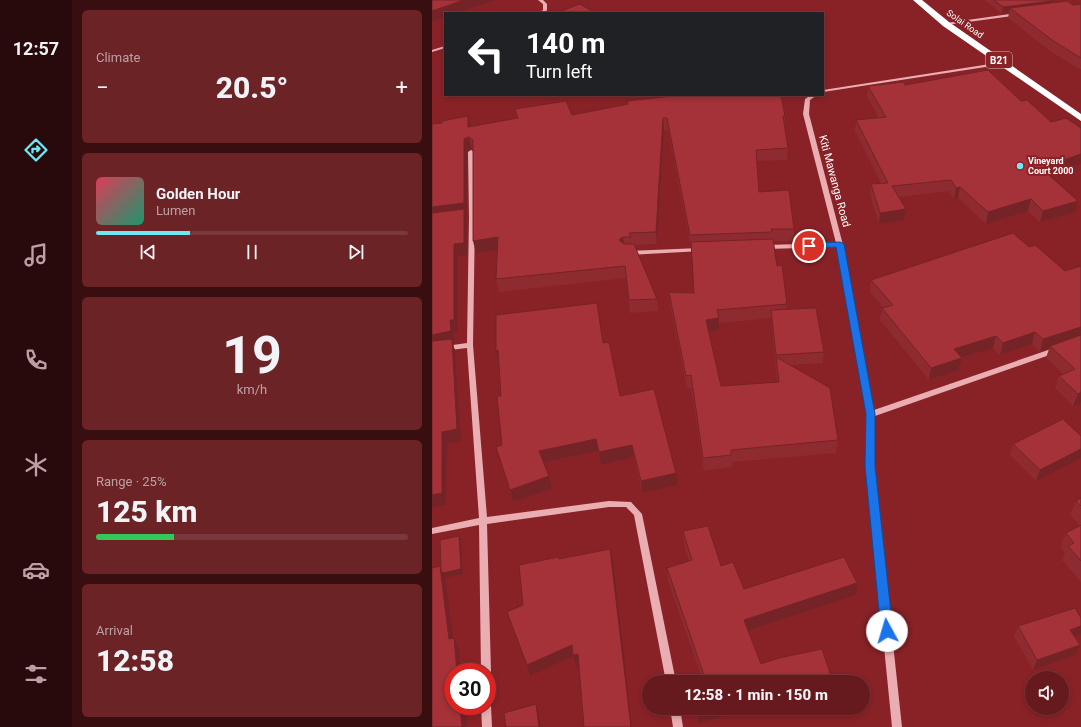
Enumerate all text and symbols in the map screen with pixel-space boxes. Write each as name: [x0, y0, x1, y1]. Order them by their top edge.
street label: Solai Road: [945, 8, 985, 40]
text: 140 m: [526, 27, 605, 60]
icon: left: [460, 28, 512, 80]
text: 12:57: [13, 38, 59, 59]
text: Climate: [96, 50, 140, 65]
road number: B21: [986, 52, 1012, 68]
text: Turn left: [526, 61, 592, 82]
text: 20.5°: [216, 70, 288, 105]
text: −: [96, 75, 109, 100]
text: +: [396, 75, 408, 100]
street label: Kiti Mawanga Road: [816, 134, 853, 229]
icon: directions: [22, 136, 50, 164]
place label: Vineyard Court 2000: [1028, 156, 1073, 176]
marker: Vineyard Court 2000: [1015, 161, 1025, 171]
text: Golden Hour: [156, 185, 240, 203]
text: Lumen: [156, 203, 195, 218]
pin: [792, 229, 826, 263]
icon: arrive: [798, 235, 820, 257]
icon: music: [22, 241, 50, 269]
icon: previous: [137, 241, 159, 263]
icon: pause: [241, 241, 263, 263]
icon: next: [345, 241, 367, 263]
text: 19: [222, 325, 282, 386]
icon: phone: [22, 346, 50, 374]
text: km/h: [237, 382, 267, 397]
icon: climate: [22, 451, 50, 479]
text: Range · 25%: [96, 474, 166, 489]
text: 125 km: [96, 494, 198, 529]
icon: car: [22, 556, 50, 584]
position arrow: [866, 610, 908, 652]
text: Arrival: [96, 623, 133, 638]
text: 12:58: [96, 643, 174, 678]
icon: filters: [22, 660, 50, 688]
speed limit sign: 30: [444, 663, 496, 715]
map controls: [1025, 671, 1069, 715]
button: sound: [1025, 671, 1069, 715]
text: 12:58 · 1 min · 150 m: [684, 686, 828, 704]

